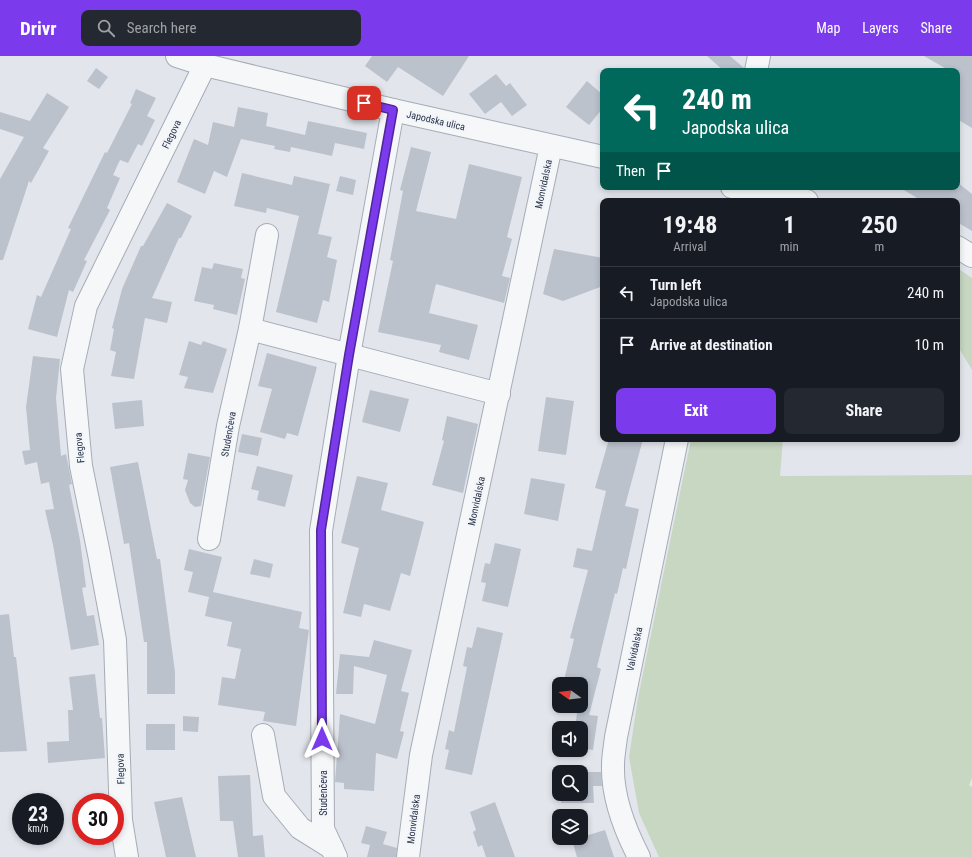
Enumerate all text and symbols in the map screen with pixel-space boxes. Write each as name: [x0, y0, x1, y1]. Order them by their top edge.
search box: [81, 10, 361, 46]
text: Drivr: [20, 17, 57, 40]
icon: search: [95, 17, 117, 39]
text: Search here: [127, 19, 196, 37]
text: Map: [816, 20, 840, 36]
text: Layers: [862, 20, 899, 36]
text: Share: [921, 20, 952, 36]
text: 240 m: [682, 83, 752, 116]
icon: left: [616, 84, 668, 136]
pin: [347, 86, 381, 120]
icon: arrive: [353, 92, 375, 114]
street label: Japodska ulica: [406, 108, 466, 133]
text: Japodska ulica: [682, 117, 789, 138]
street label: Flegova: [160, 118, 183, 150]
street label: Monvidalska: [533, 158, 554, 210]
icon: arrive: [653, 160, 675, 182]
text: Then: [616, 162, 645, 180]
text: 19:48: [662, 211, 717, 239]
text: 1: [783, 211, 795, 239]
text: 250: [861, 211, 898, 239]
text: Arrival: [673, 239, 706, 254]
text: min: [780, 239, 799, 254]
text: m: [875, 239, 884, 254]
text: Turn left: [650, 276, 701, 294]
icon: left: [616, 282, 638, 304]
text: 240 m: [907, 284, 944, 302]
text: Japodska ulica: [650, 294, 727, 309]
icon: arrive: [616, 334, 638, 356]
text: Arrive at destination: [650, 336, 773, 354]
text: 10 m: [914, 336, 944, 354]
button: Exit: [616, 388, 776, 434]
button: Share: [784, 388, 944, 434]
street label: Studenčeva: [219, 410, 238, 458]
street label: Flegova: [72, 432, 87, 464]
street label: Monvidalska: [466, 475, 487, 527]
street label: Valvidalska: [624, 626, 645, 672]
north arrow: [552, 677, 588, 713]
map controls: [552, 677, 588, 845]
position arrow: [301, 718, 343, 760]
button: sound: [552, 721, 588, 757]
street label: Flegova: [114, 753, 127, 785]
button: search: [552, 765, 588, 801]
street label: Studenčeva: [318, 770, 329, 816]
speed limit sign: 30: [72, 793, 124, 845]
street label: Monvidalska: [405, 793, 422, 844]
text: 23: [28, 802, 48, 826]
button: layers: [552, 809, 588, 845]
text: km/h: [28, 823, 48, 834]

